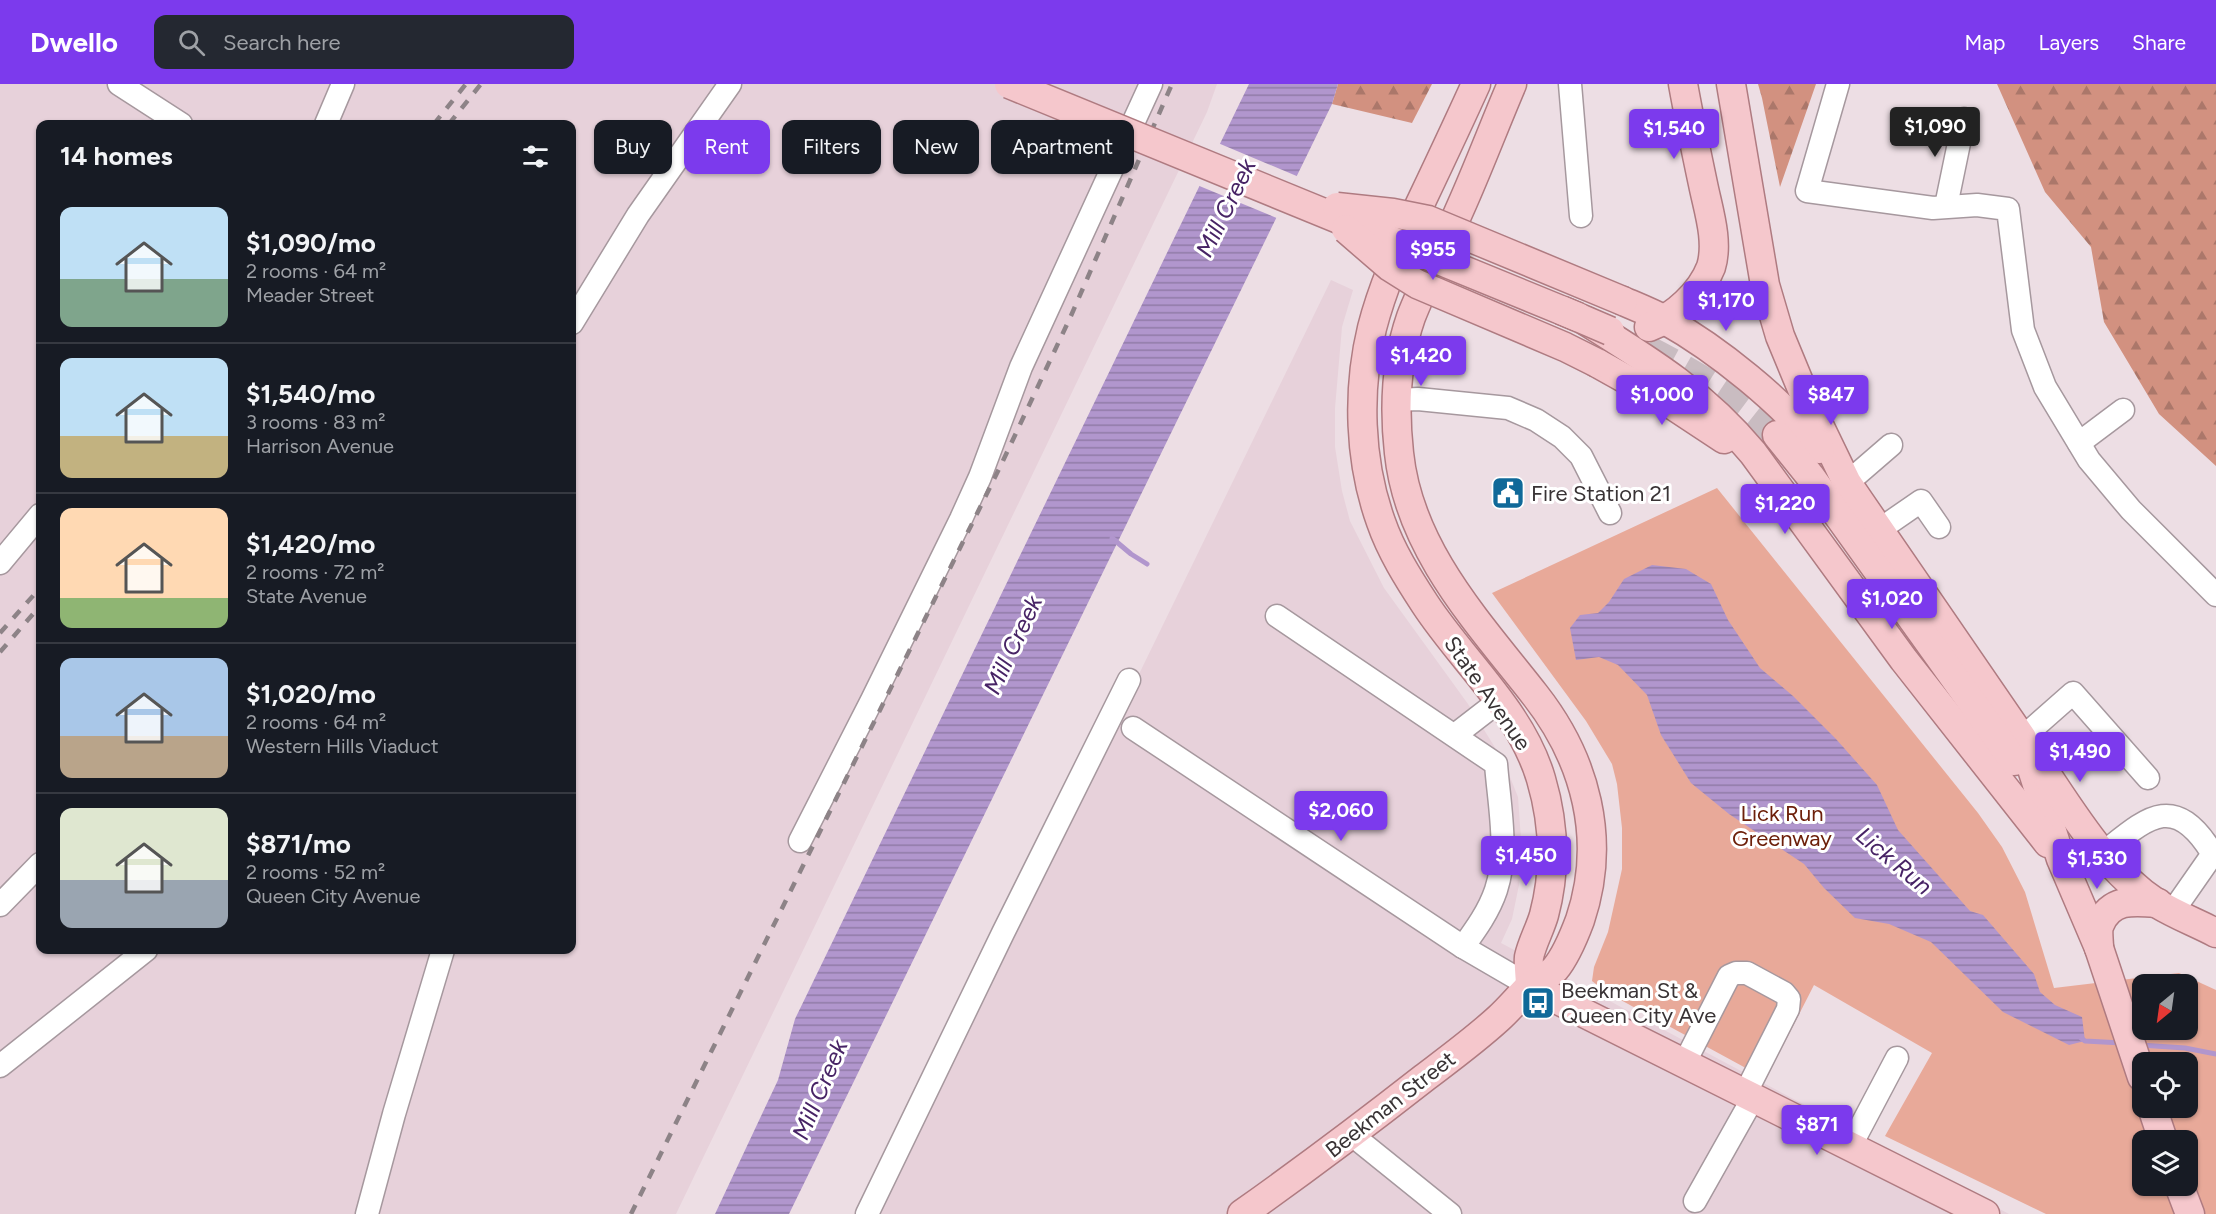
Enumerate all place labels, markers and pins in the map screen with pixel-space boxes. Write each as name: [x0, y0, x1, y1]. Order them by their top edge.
pin: $1,090: [1886, 107, 1984, 158]
pin: $1,540: [1625, 109, 1723, 160]
pin: $955: [1397, 230, 1469, 281]
pin: $1,170: [1677, 281, 1775, 332]
pin: $1,420: [1372, 336, 1470, 387]
pin: $1,000: [1613, 375, 1711, 426]
pin: $847: [1795, 375, 1867, 426]
public building icon: Fire Station 21: [1490, 475, 1526, 511]
place label: Fire Station 21: [1531, 480, 1671, 507]
pin: $1,220: [1736, 484, 1834, 535]
pin: $1,020: [1843, 579, 1941, 630]
pin: $1,490: [2031, 732, 2129, 783]
pin: $2,060: [1292, 791, 1390, 842]
pin: $1,450: [1477, 836, 1575, 887]
pin: $1,530: [2048, 839, 2146, 890]
place label: Beekman St & Queen City Ave: [1561, 977, 1716, 1029]
bus stop icon: Beekman St & Queen City Ave: [1520, 985, 1556, 1021]
pin: $871: [1781, 1105, 1853, 1156]

